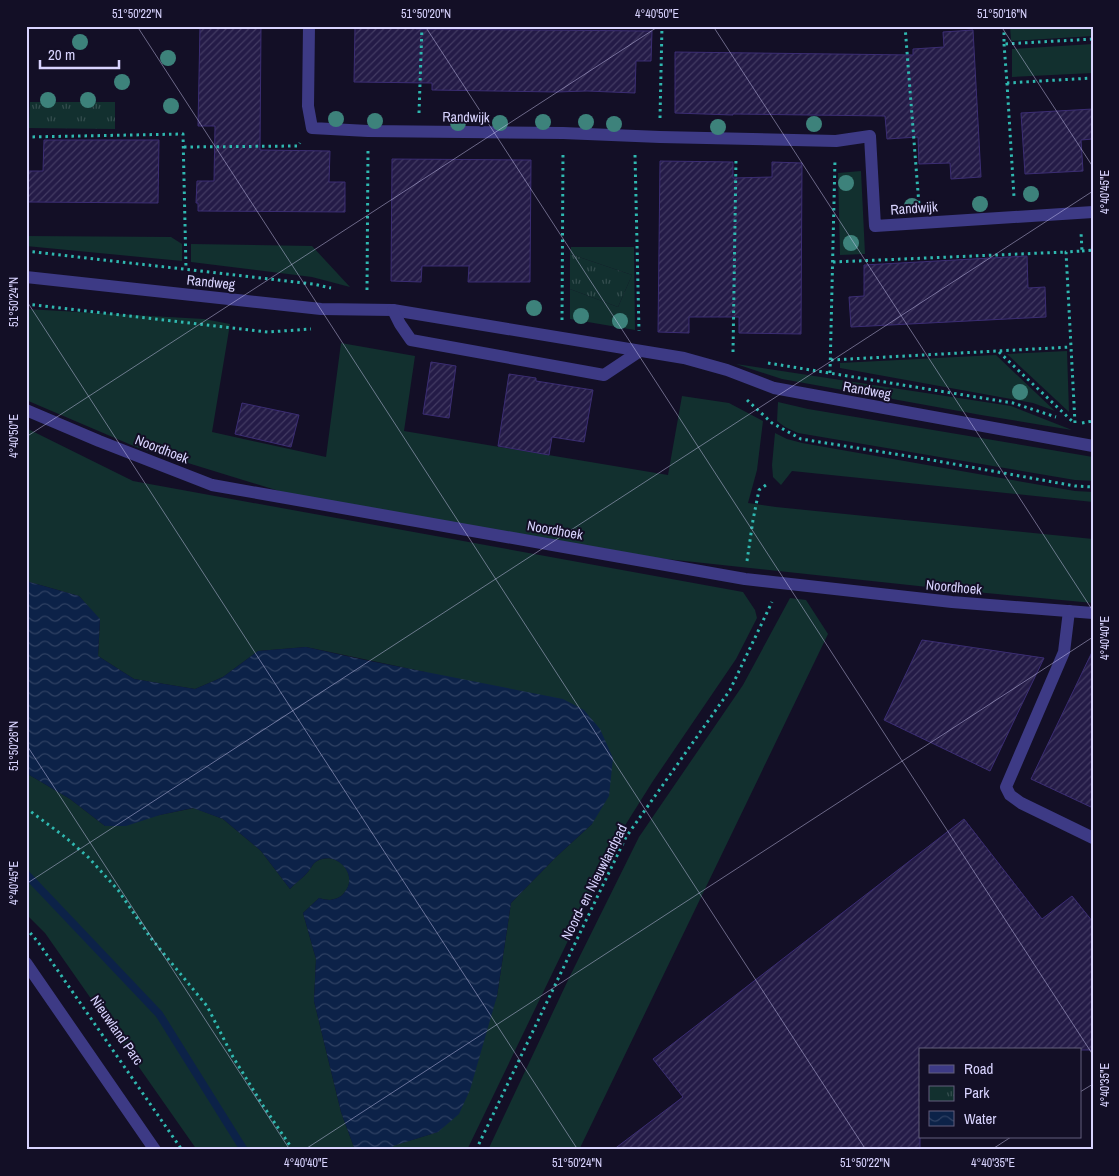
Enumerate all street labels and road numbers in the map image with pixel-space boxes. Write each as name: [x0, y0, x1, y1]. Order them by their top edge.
street label: Randwijk: [442, 108, 490, 126]
street label: Randwijk: [890, 197, 938, 219]
street label: Randweg: [186, 271, 237, 294]
street label: Randweg: [842, 377, 893, 403]
street label: Noordhoek: [133, 431, 192, 468]
street label: Noordhoek: [526, 516, 584, 544]
street label: Noordhoek: [925, 576, 983, 598]
street label: Noord- en Nieuwlandpad: [557, 821, 631, 943]
street label: Nieuwland Parc: [86, 992, 148, 1069]

